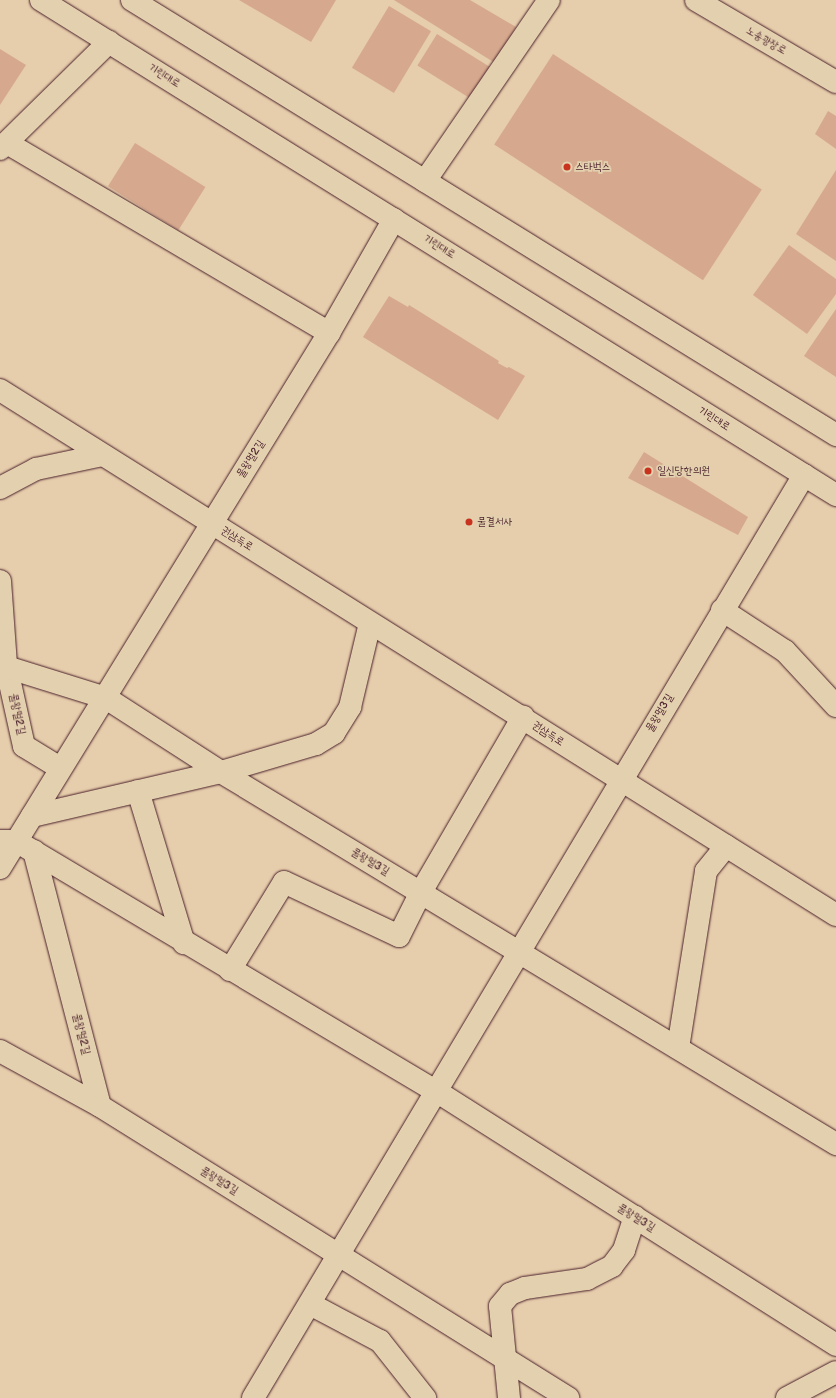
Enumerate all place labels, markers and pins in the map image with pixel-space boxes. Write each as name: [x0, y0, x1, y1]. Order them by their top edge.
place label: 스타벅스: [575, 160, 610, 174]
marker: 스타벅스: [562, 162, 572, 172]
place label: 일신당한의원: [657, 464, 710, 478]
marker: 일신당한의원: [642, 465, 654, 477]
place label: 물결서사: [477, 515, 512, 529]
marker: 물결서사: [464, 517, 474, 527]

